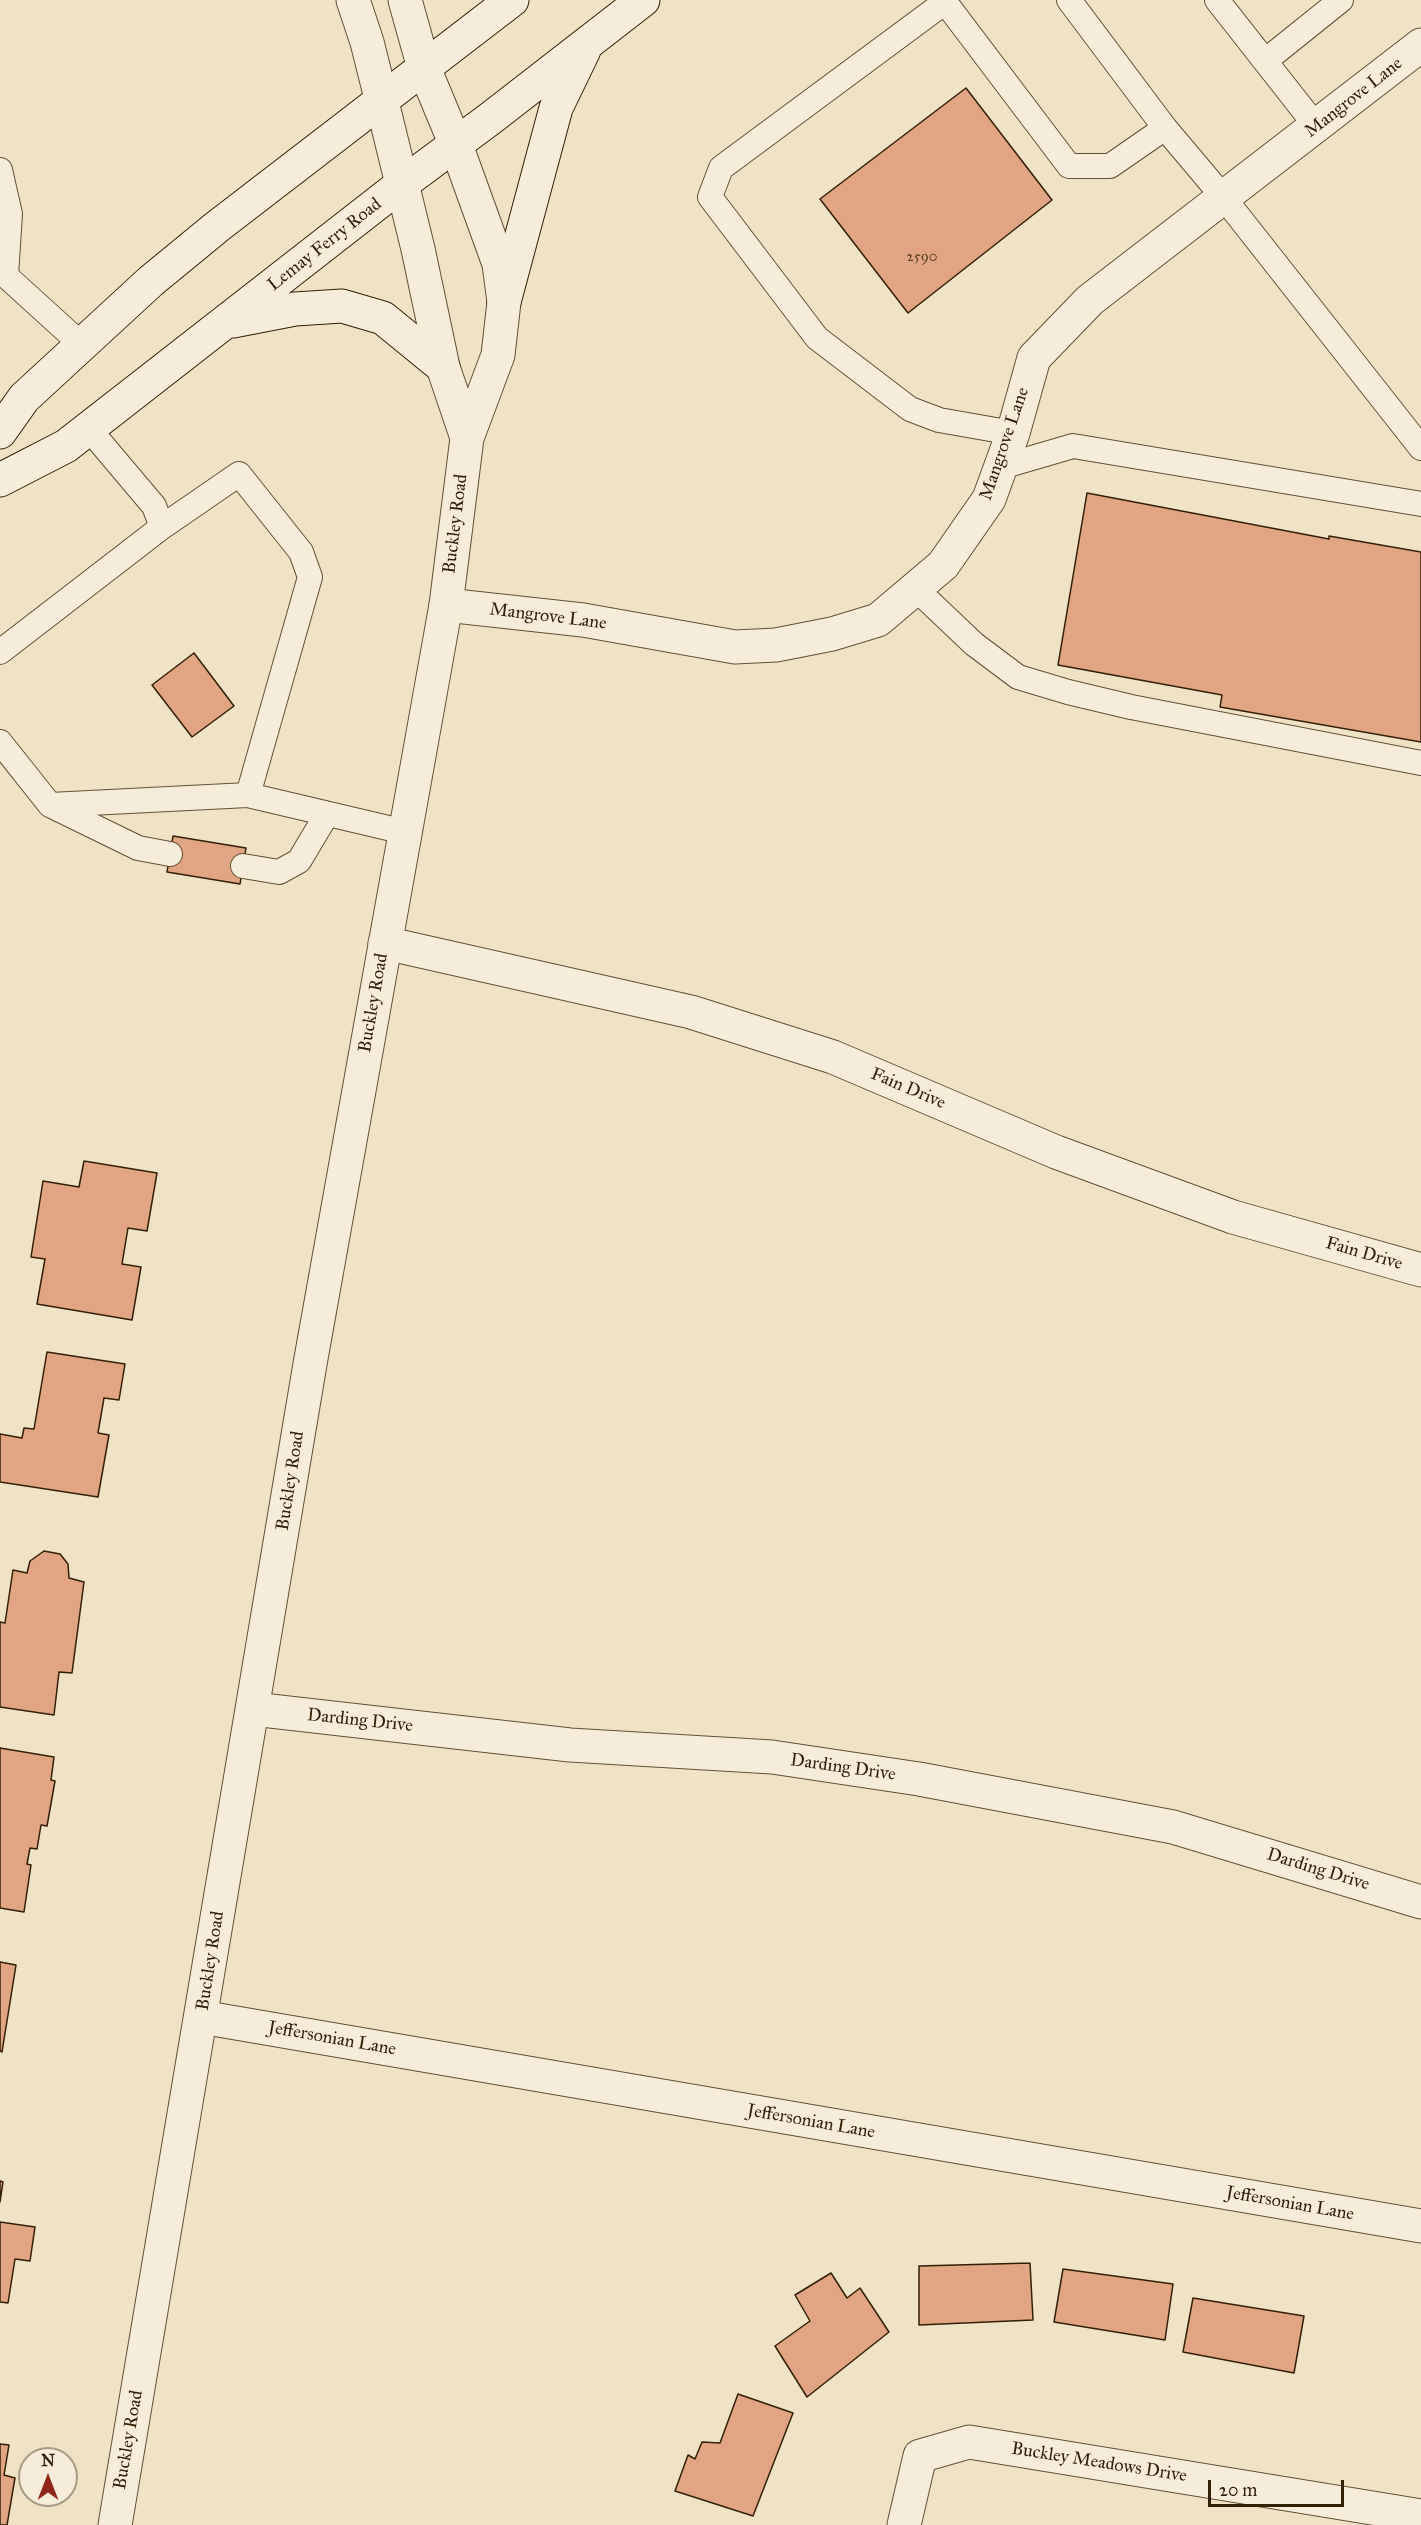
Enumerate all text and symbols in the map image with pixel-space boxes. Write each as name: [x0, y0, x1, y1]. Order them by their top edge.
street label: Mangrove Lane: [1301, 53, 1407, 143]
street label: Lemay Ferry Road: [264, 194, 386, 296]
house number: 2590: [906, 248, 938, 266]
street label: Mangrove Lane: [976, 385, 1034, 503]
street label: Buckley Road: [439, 473, 473, 575]
street label: Mangrove Lane: [488, 599, 608, 635]
street label: Buckley Road: [355, 952, 393, 1054]
street label: Fain Drive: [867, 1064, 949, 1114]
street label: Fain Drive: [1323, 1233, 1405, 1275]
street label: Buckley Road: [272, 1430, 310, 1532]
street label: Darding Drive: [306, 1705, 414, 1737]
street label: Darding Drive: [789, 1750, 897, 1786]
street label: Darding Drive: [1264, 1844, 1372, 1896]
street label: Buckley Road: [192, 1910, 230, 2012]
street label: Jeffersonian Lane: [266, 2017, 398, 2061]
street label: Jeffersonian Lane: [745, 2100, 877, 2144]
street label: Jeffersonian Lane: [1224, 2182, 1356, 2226]
street label: Buckley Road: [110, 2389, 148, 2491]
street label: Buckley Meadows Drive: [1010, 2438, 1188, 2488]
north arrow: [18, 2447, 78, 2507]
text: N: [41, 2451, 55, 2470]
scale bar: [1211, 2468, 1348, 2506]
text: 20 m: [1219, 2479, 1257, 2501]

